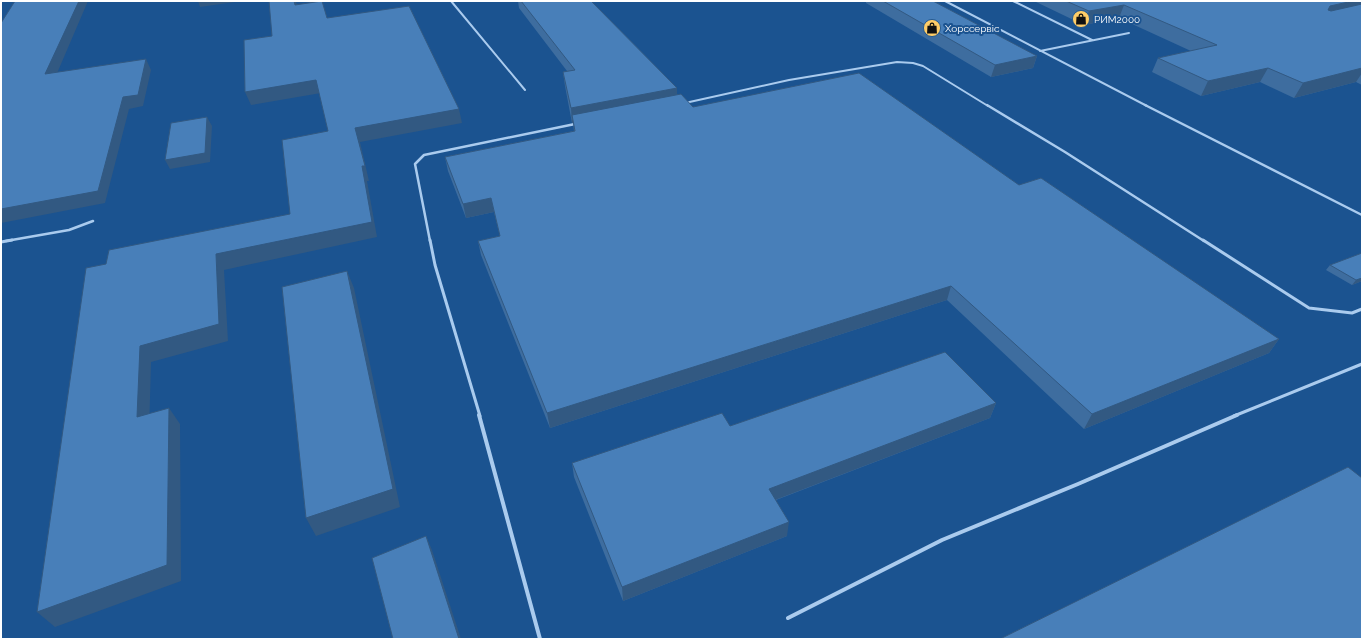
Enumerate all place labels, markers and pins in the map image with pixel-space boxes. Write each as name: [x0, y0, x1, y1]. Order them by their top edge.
shop icon: РИМ2000: [1071, 9, 1091, 29]
place label: РИМ2000: [1094, 14, 1140, 25]
shop icon: Хорссервіс: [922, 18, 942, 38]
place label: Хорссервіс: [945, 23, 1000, 34]

